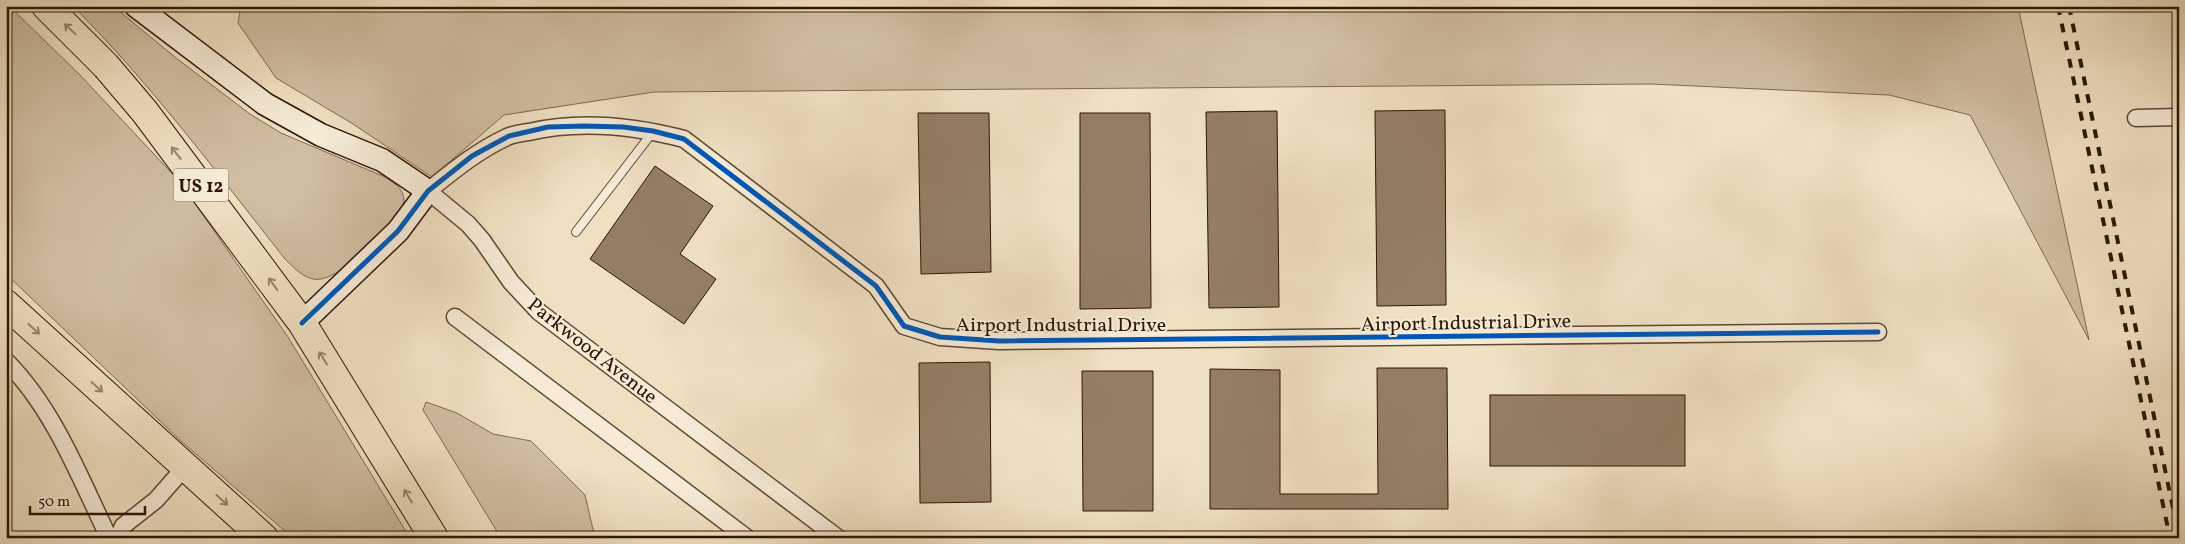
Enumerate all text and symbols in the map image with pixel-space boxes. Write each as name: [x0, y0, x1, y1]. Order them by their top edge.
one-way arrow: [63, 23, 76, 35]
one-way arrow: [171, 146, 181, 160]
road number: US 12: [174, 168, 228, 202]
one-way arrow: [268, 277, 278, 291]
street label: Parkwood Avenue: [521, 292, 663, 411]
street label: Airport Industrial Drive: [1361, 308, 1571, 340]
street label: Airport Industrial Drive: [956, 312, 1166, 340]
one-way arrow: [27, 323, 40, 335]
one-way arrow: [318, 351, 328, 365]
one-way arrow: [90, 381, 103, 393]
scale bar: [30, 484, 145, 516]
one-way arrow: [403, 489, 413, 503]
text: 50 m: [38, 492, 70, 513]
one-way arrow: [215, 494, 228, 505]

